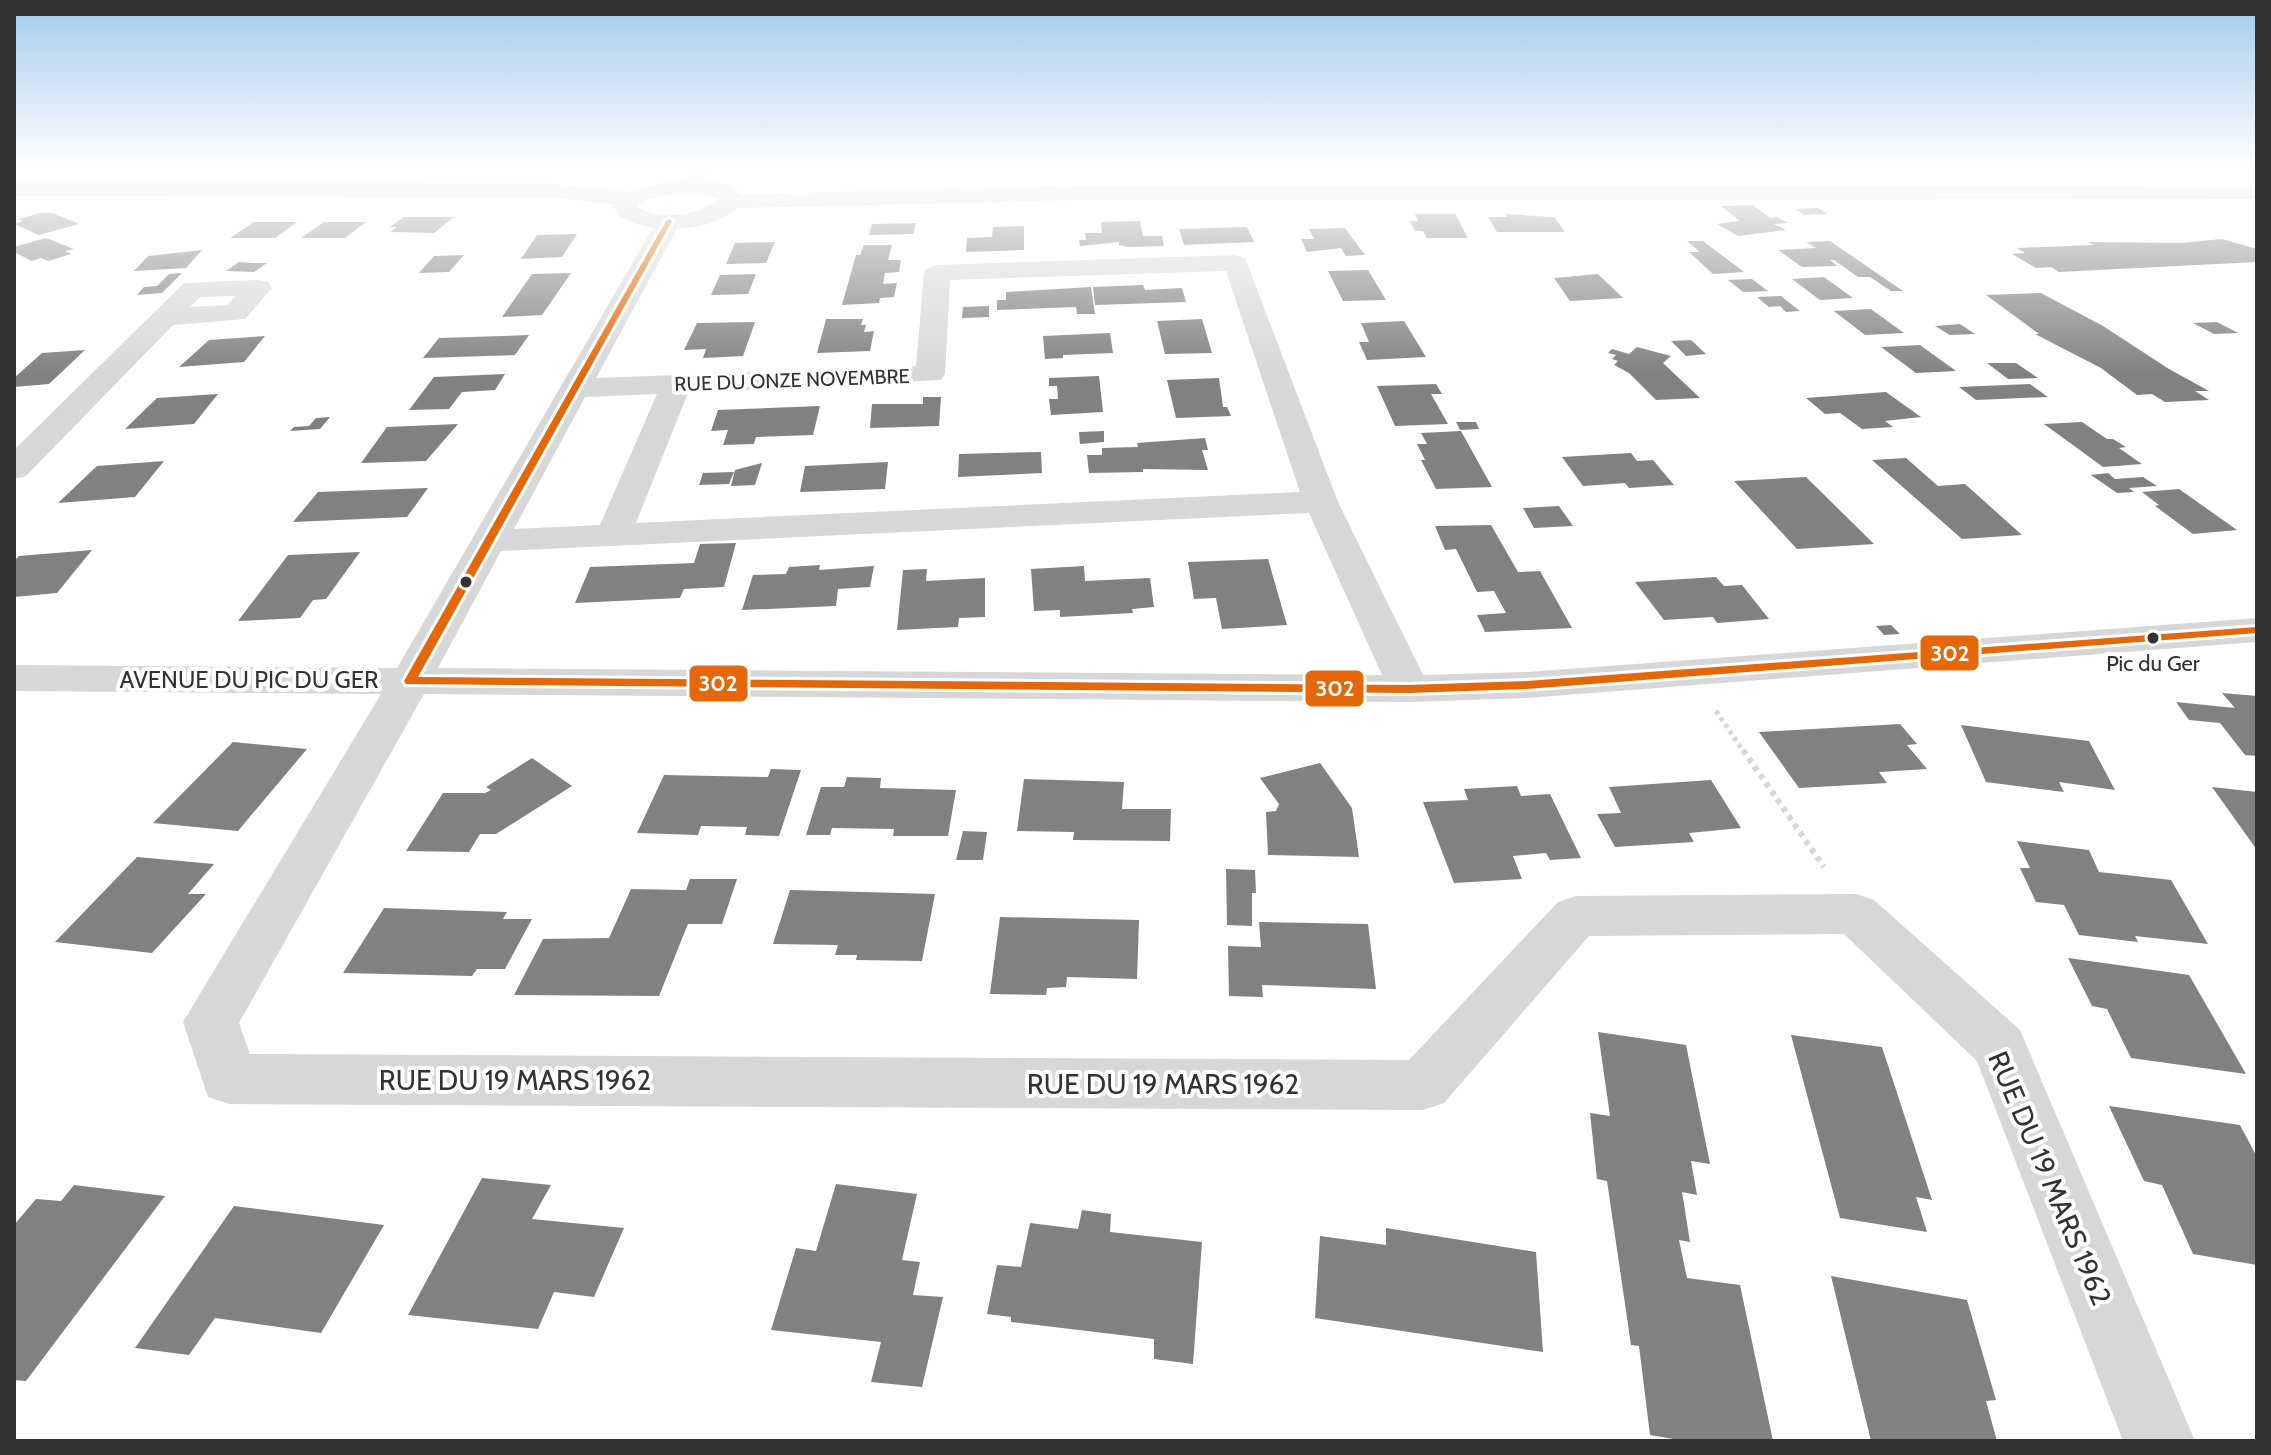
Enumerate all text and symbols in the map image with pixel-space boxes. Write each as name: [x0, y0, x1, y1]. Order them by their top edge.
street label: RUE DU ONZE NOVEMBRE: [674, 364, 910, 396]
unlabelled marker: [458, 574, 474, 590]
marker: Pic du Ger: [2145, 630, 2161, 646]
line badge: 302: [1919, 634, 1980, 672]
text: 302: [1930, 640, 1970, 667]
place label: Pic du Ger: [2106, 650, 2200, 677]
line badge: 302: [688, 664, 749, 703]
street label: AVENUE DU PIC DU GER: [120, 665, 379, 694]
line badge: 302: [1304, 669, 1365, 708]
text: 302: [698, 670, 738, 697]
text: 302: [1315, 675, 1355, 702]
street label: RUE DU 19 MARS 1962: [1981, 1046, 2119, 1310]
street label: RUE DU 19 MARS 1962: [379, 1063, 651, 1097]
street label: RUE DU 19 MARS 1962: [1027, 1067, 1299, 1101]

